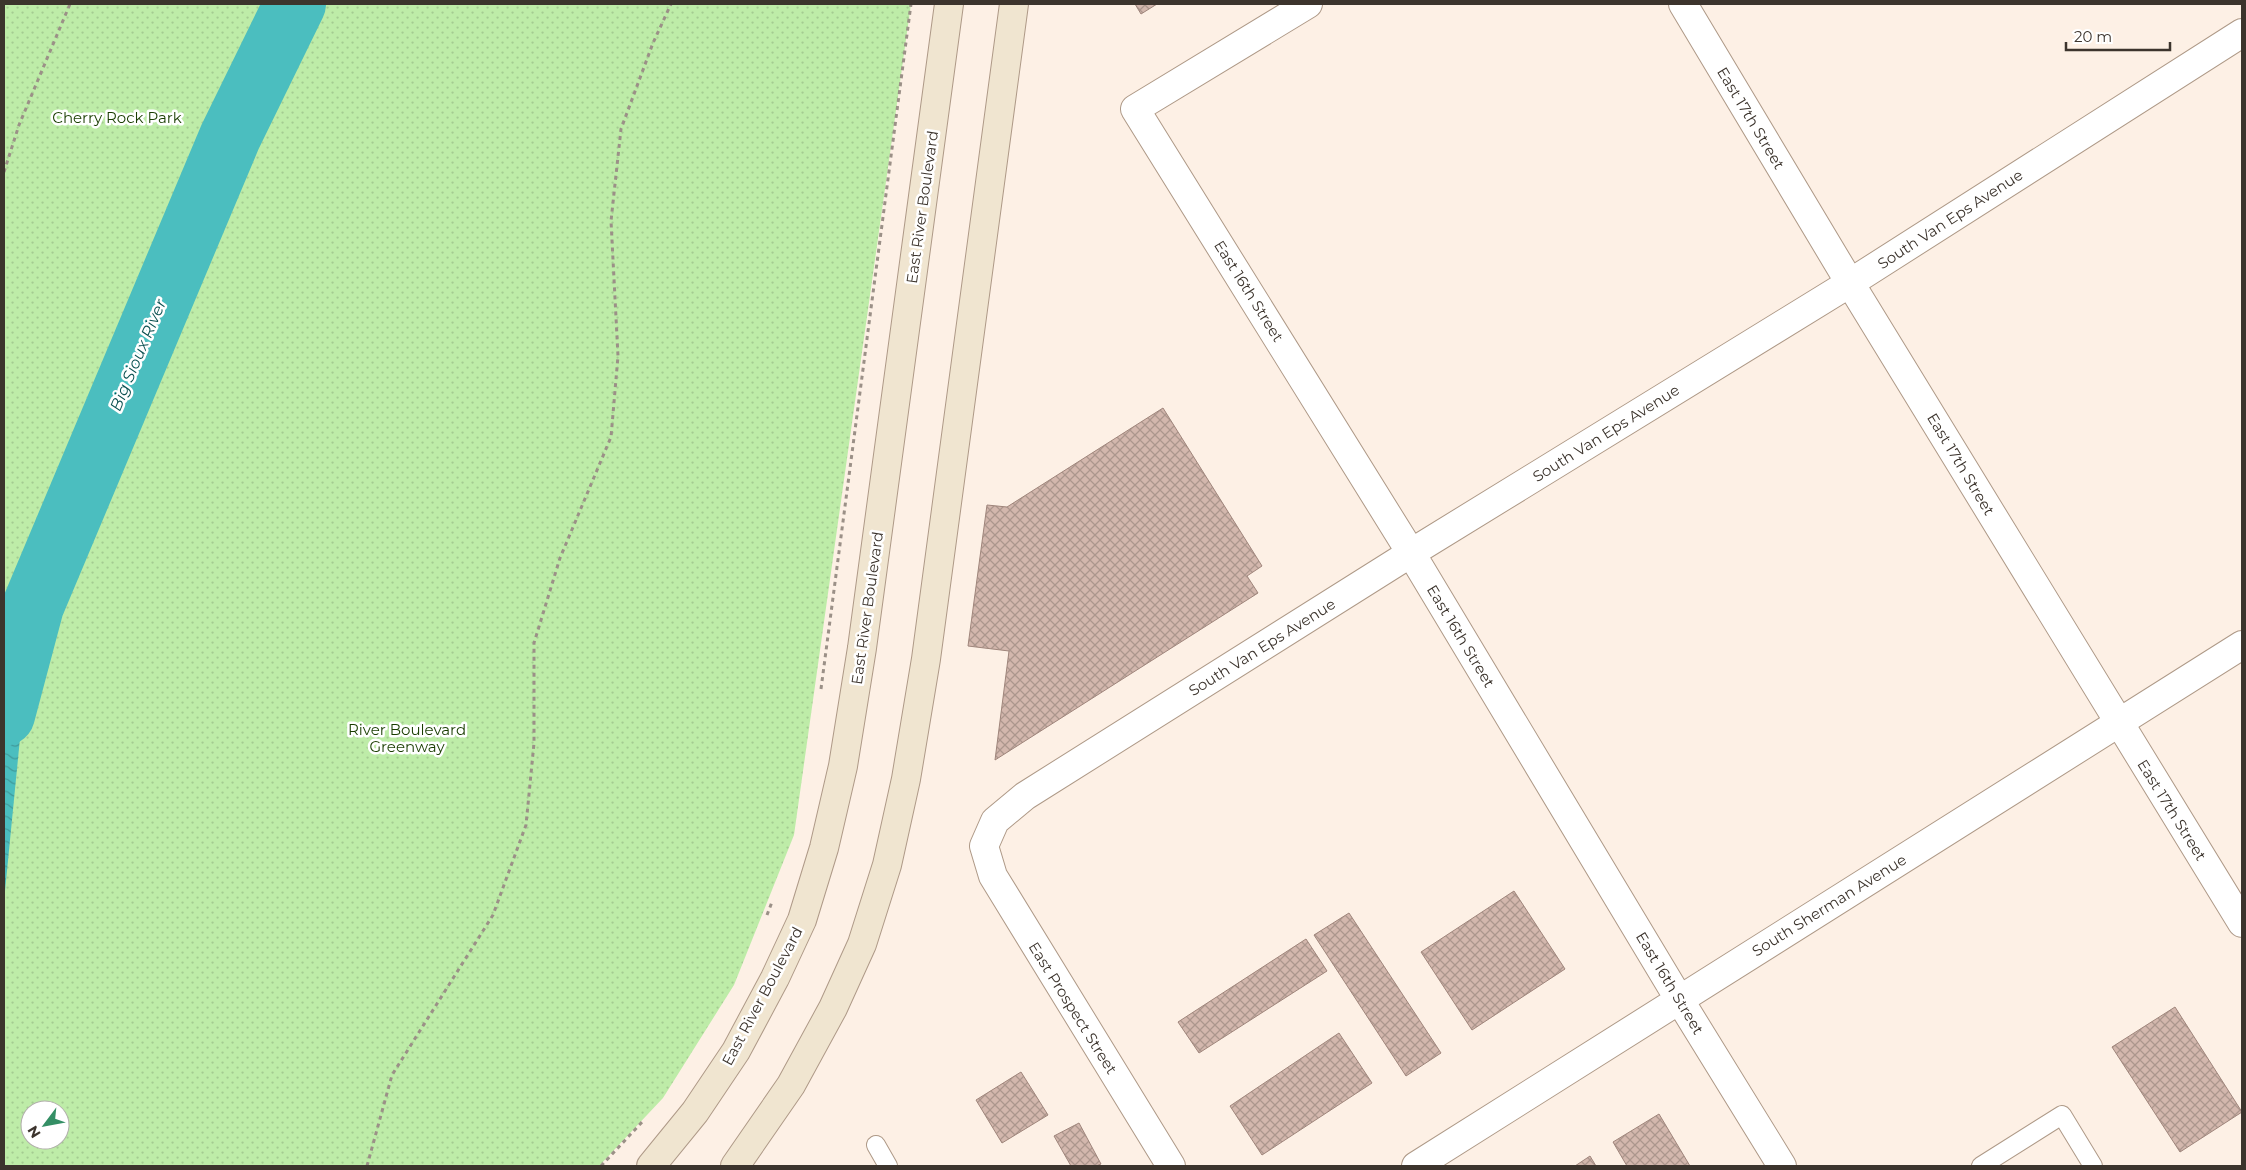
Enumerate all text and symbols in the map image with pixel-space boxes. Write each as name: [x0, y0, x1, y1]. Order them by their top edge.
scale bar: [2066, 20, 2170, 52]
text: 20 m: [2074, 27, 2112, 46]
street label: East 17th Street: [1713, 64, 1789, 172]
park label: Cherry Rock Park: [52, 108, 182, 127]
street label: East River Boulevard: [902, 129, 942, 285]
street label: South Van Eps Avenue: [1874, 165, 2026, 273]
street label: East 16th Street: [1210, 237, 1288, 345]
water label: Big Sioux River: [106, 296, 170, 414]
street label: South Van Eps Avenue: [1529, 380, 1683, 486]
street label: East 17th Street: [1923, 410, 1999, 518]
street label: East River Boulevard: [847, 530, 887, 686]
street label: East 16th Street: [1423, 581, 1499, 691]
street label: South Van Eps Avenue: [1185, 594, 1339, 700]
park label: River Boulevard Greenway: [348, 720, 466, 756]
street label: East 17th Street: [2133, 756, 2211, 864]
street label: South Sherman Avenue: [1748, 850, 1910, 960]
street label: East River Boulevard: [717, 923, 807, 1069]
street label: East 16th Street: [1632, 928, 1708, 1038]
street label: East Prospect Street: [1025, 938, 1121, 1078]
north arrow: [20, 1100, 70, 1150]
text: N: [23, 1122, 45, 1141]

